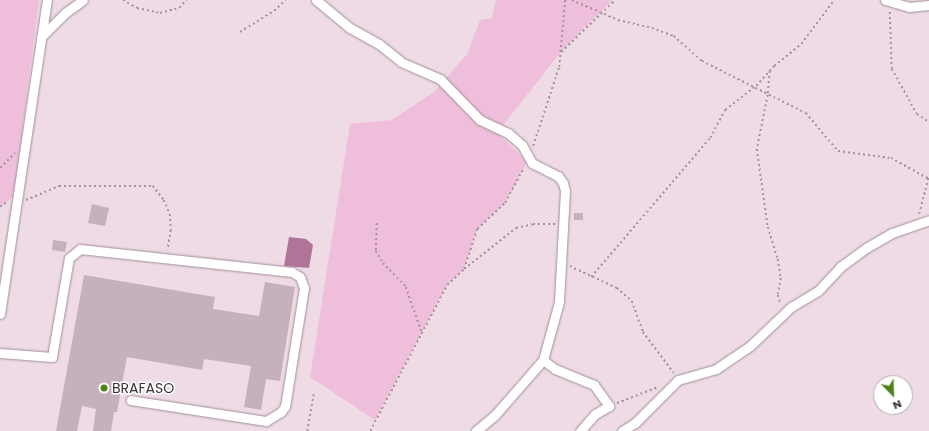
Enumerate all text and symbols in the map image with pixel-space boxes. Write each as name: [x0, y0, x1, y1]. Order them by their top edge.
north arrow: [873, 375, 913, 415]
place label: BRAFASO: [112, 380, 174, 396]
marker: BRAFASO: [99, 383, 109, 393]
text: N: [890, 396, 904, 414]

